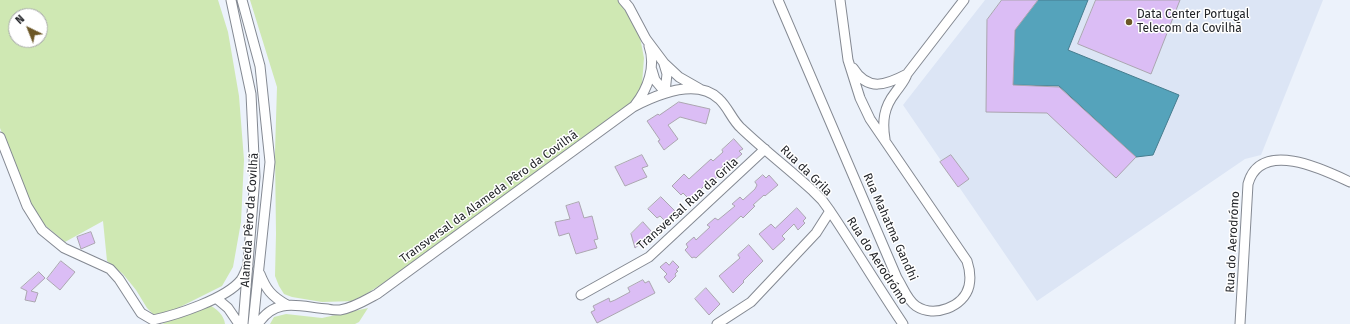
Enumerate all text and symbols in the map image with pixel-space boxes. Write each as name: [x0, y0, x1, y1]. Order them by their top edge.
north arrow: [8, 8, 48, 48]
place label: Data Center Portugal Telecom da Covilhã: [1137, 8, 1249, 36]
text: N: [13, 12, 27, 27]
marker: Data Center Portugal Telecom da Covilhã: [1124, 17, 1134, 27]
street label: Transversal da Alameda Pêro da Covilhã: [397, 128, 581, 266]
street label: Rua da Grila: [777, 143, 835, 199]
street label: Alameda Pêro da Covilhã: [238, 152, 262, 288]
street label: Transversal Rua da Grila: [635, 155, 741, 253]
street label: Rua Mahatma Gandhi: [860, 171, 920, 283]
street label: Rua do Aerodrómo: [1223, 191, 1243, 293]
street label: Rua do Aerodrómo: [843, 214, 911, 308]

